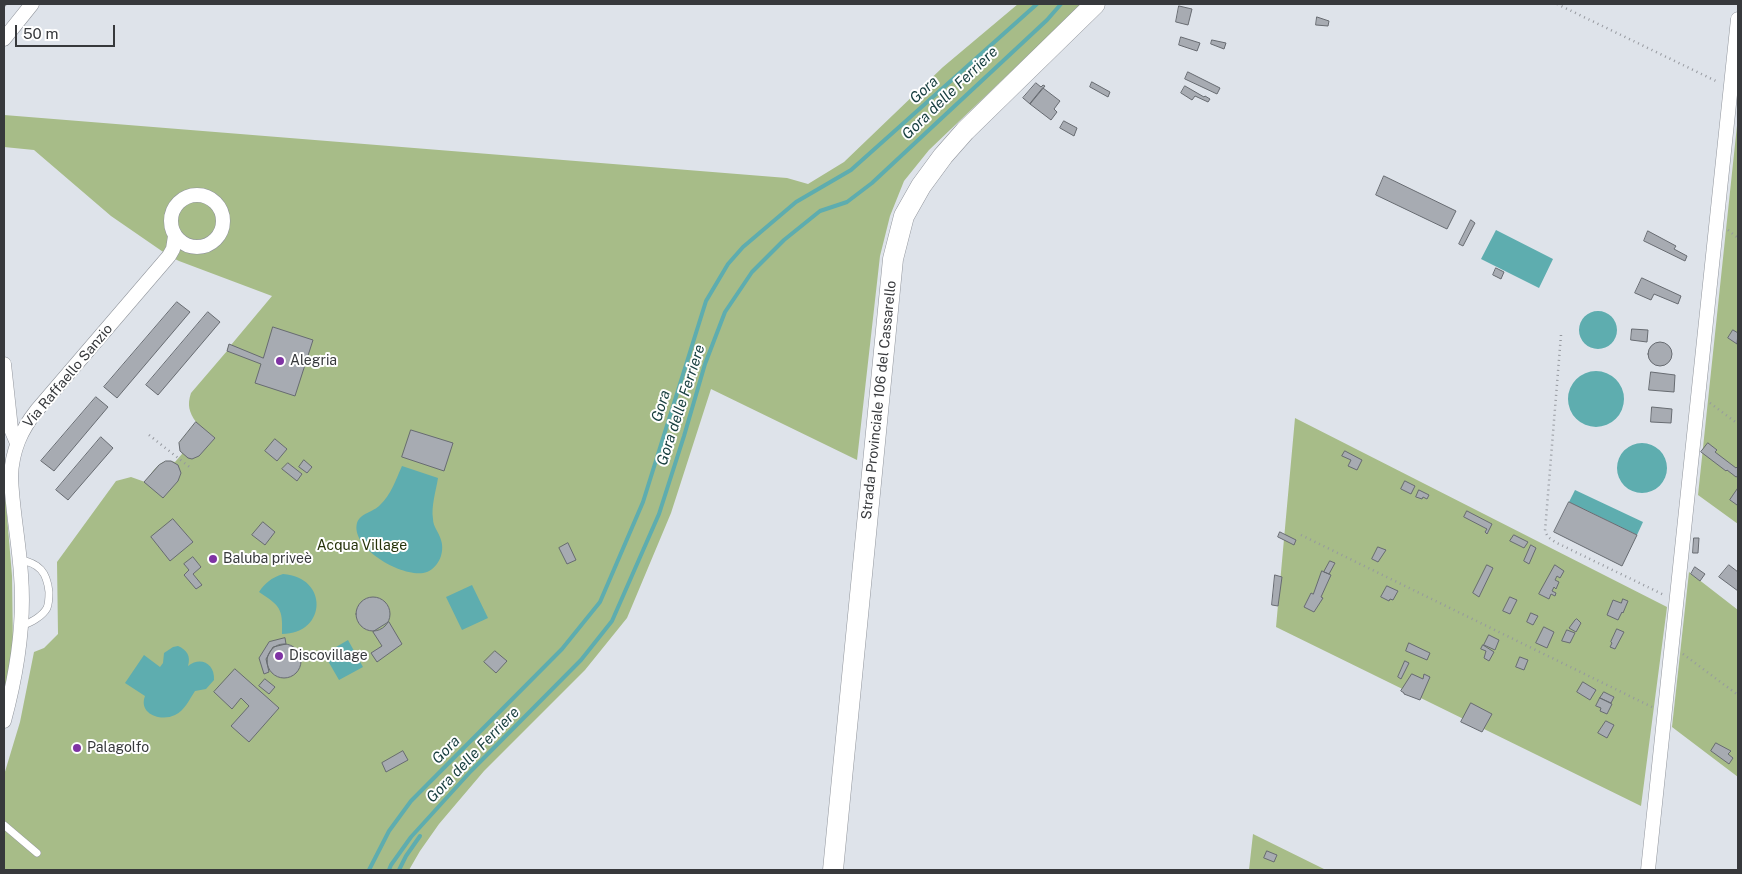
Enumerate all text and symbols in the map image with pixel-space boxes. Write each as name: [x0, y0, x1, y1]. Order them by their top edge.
scale bar: [18, 15, 118, 47]
text: 50 m: [23, 25, 58, 42]
water label: Gora delle Ferriere: [898, 43, 1002, 143]
water label: Gora: [906, 73, 942, 107]
street label: Strada Provinciale 106 del Cassarello: [858, 280, 900, 520]
street label: Via Raffaello Sanzio: [20, 321, 116, 431]
water label: Gora delle Ferriere: [653, 342, 709, 468]
place label: Alegria: [290, 353, 337, 369]
marker: Alegria: [274, 355, 286, 367]
water label: Gora: [648, 388, 674, 424]
park label: Acqua Village: [317, 538, 407, 554]
place label: Baluba priveè: [223, 551, 312, 567]
marker: Baluba priveè: [207, 553, 219, 565]
place label: Discovillage: [289, 648, 368, 664]
marker: Discovillage: [273, 650, 285, 662]
water label: Gora delle Ferriere: [423, 703, 523, 807]
water label: Gora: [428, 732, 464, 768]
place label: Palagolfo: [87, 740, 149, 756]
marker: Palagolfo: [71, 742, 83, 754]

